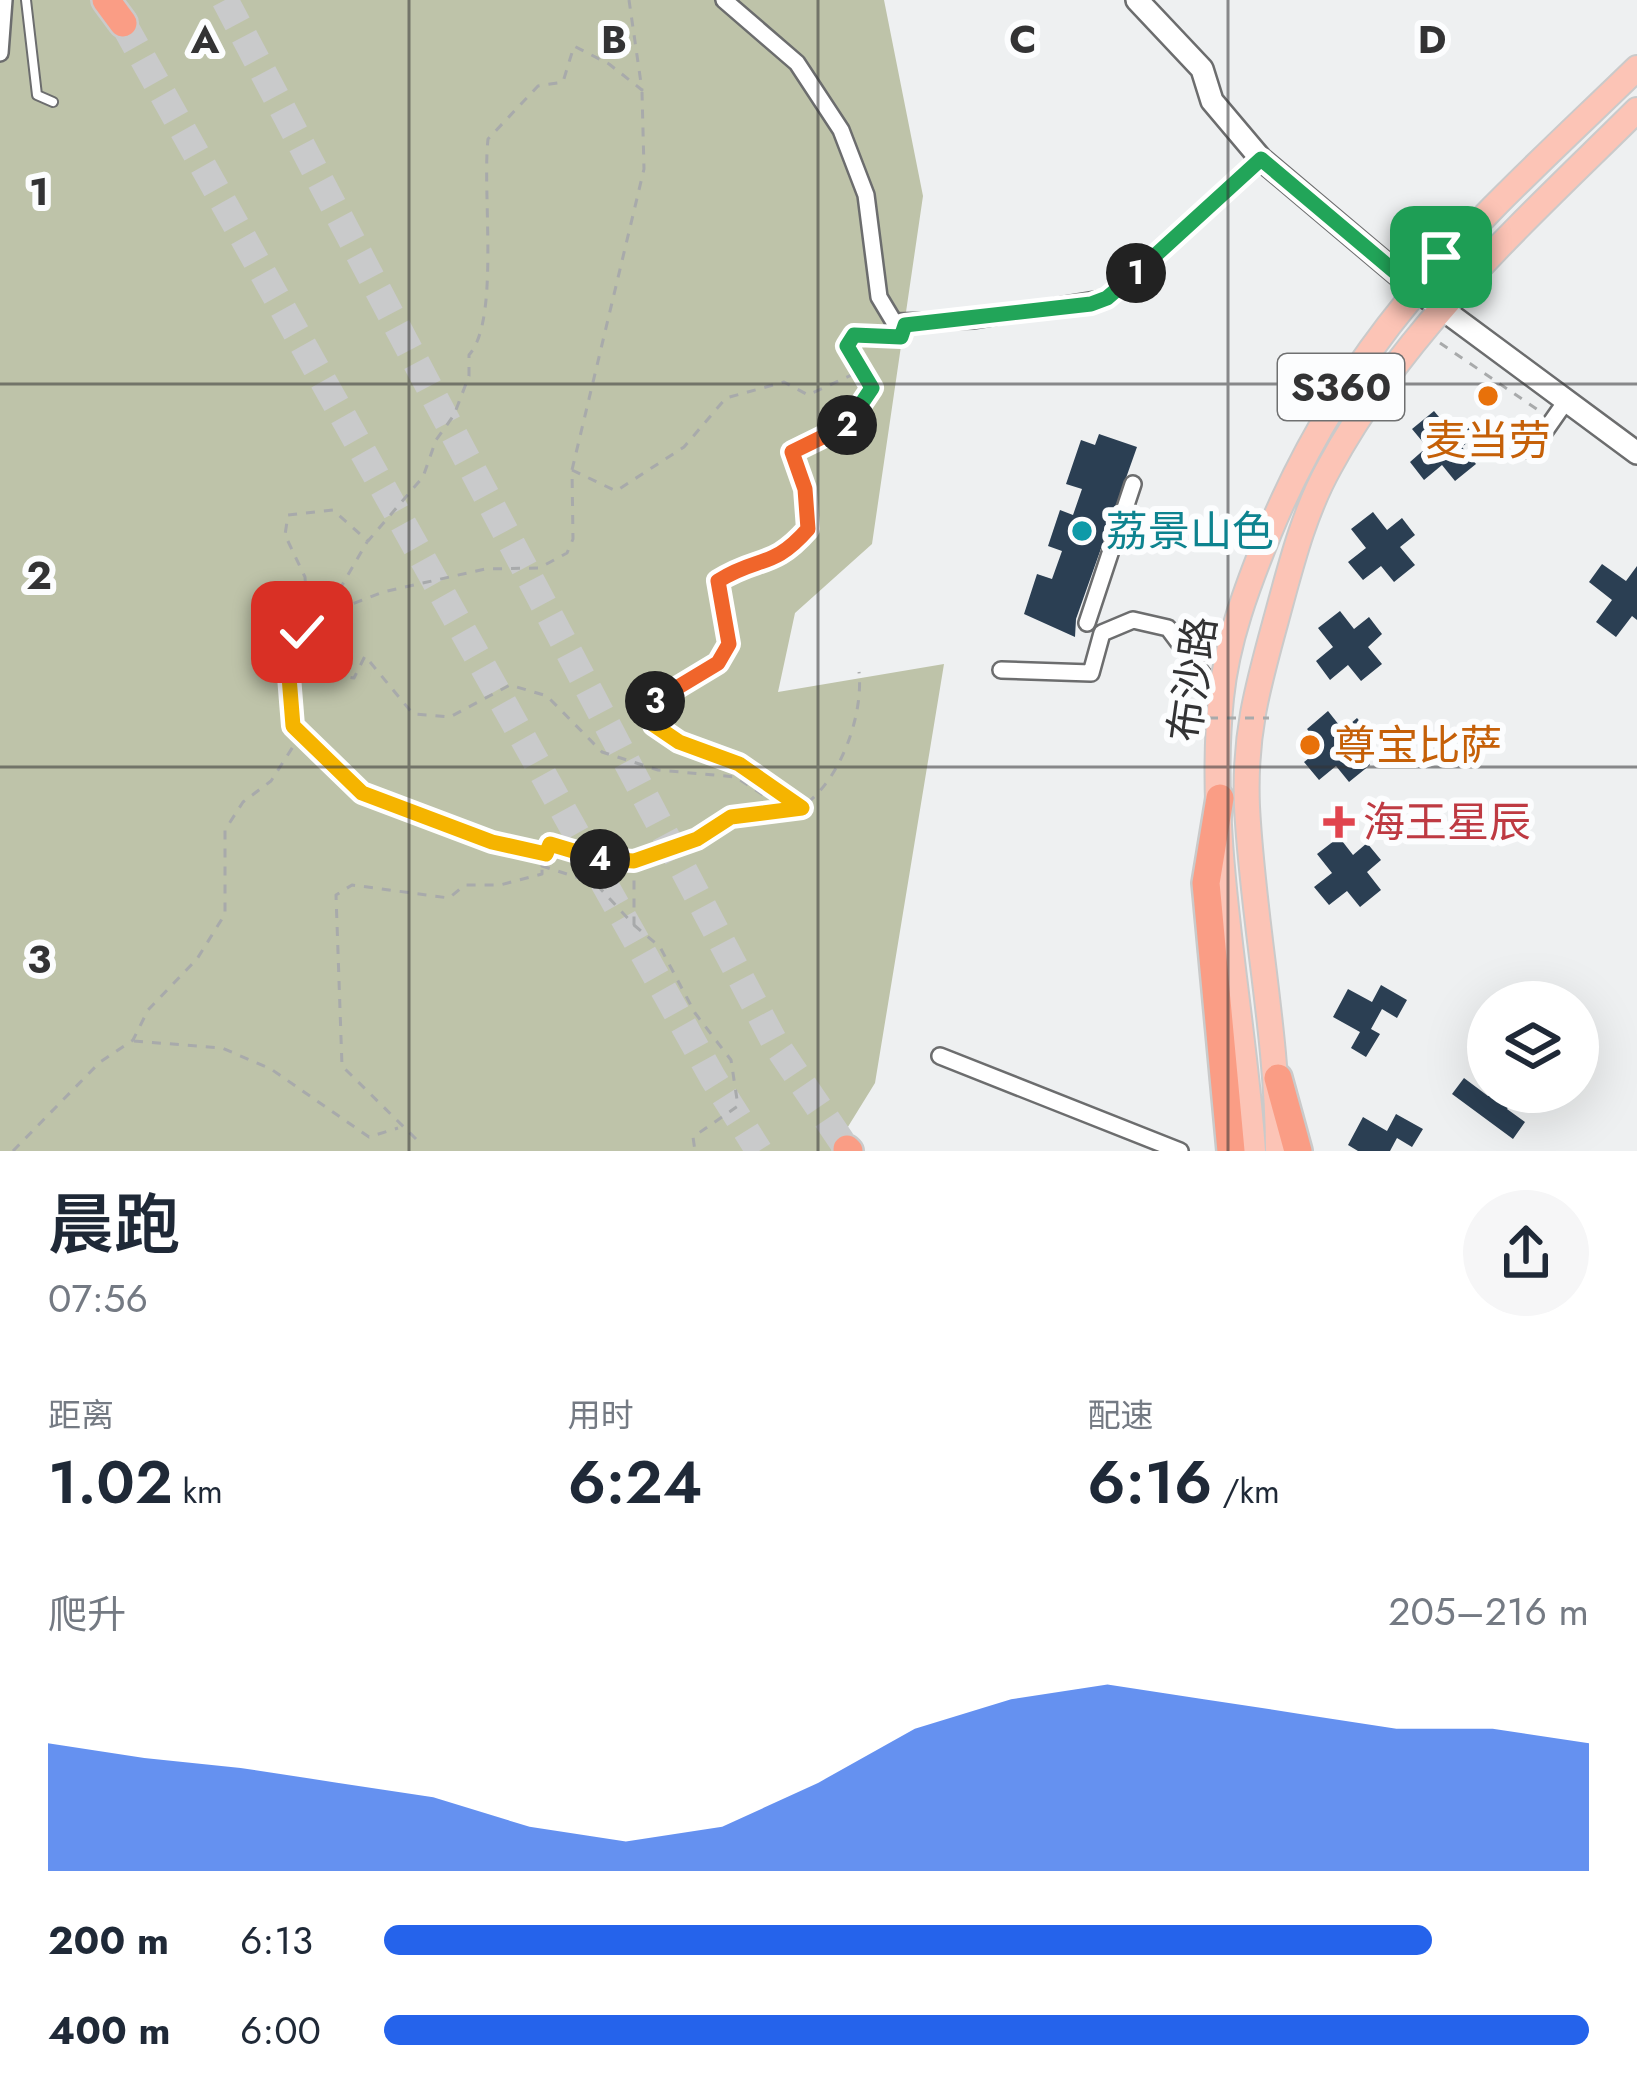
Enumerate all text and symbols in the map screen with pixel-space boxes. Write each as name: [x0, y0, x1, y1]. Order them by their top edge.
text: A: [190, 11, 220, 68]
text: B: [601, 11, 627, 68]
text: C: [1009, 11, 1037, 68]
text: D: [1418, 11, 1446, 68]
text: 1: [29, 163, 49, 220]
pin: [1390, 206, 1492, 308]
icon: arrive: [1408, 224, 1474, 290]
pin: 1: [1106, 243, 1166, 303]
text: 1: [1128, 249, 1144, 296]
road number: S360: [1278, 354, 1404, 420]
marker: 麦当劳: [1475, 383, 1501, 409]
pin: 2: [817, 395, 877, 455]
text: 2: [836, 401, 858, 448]
place label: 麦当劳: [1425, 410, 1551, 471]
place label: 荔景山色: [1106, 501, 1274, 562]
marker: 荔景山色: [1069, 518, 1095, 544]
text: 2: [26, 547, 52, 604]
pin: [251, 581, 353, 683]
icon: check: [269, 599, 335, 665]
street label: 布沙路: [1154, 612, 1231, 746]
pin: 3: [625, 671, 685, 731]
text: 3: [645, 677, 665, 724]
place label: 尊宝比萨: [1334, 715, 1502, 776]
marker: 尊宝比萨: [1297, 732, 1323, 758]
place label: 海王星辰: [1363, 792, 1531, 853]
marker: 海王星辰: [1326, 809, 1352, 835]
pin: 4: [570, 829, 630, 889]
text: 4: [588, 835, 612, 882]
text: 3: [27, 931, 51, 988]
map controls: [1467, 981, 1599, 1113]
button: layers: [1467, 981, 1599, 1113]
text: 晨跑: [48, 1177, 180, 1273]
button: share: [1463, 1190, 1589, 1316]
text: 07:56: [48, 1270, 148, 1327]
text: 距离: [48, 1392, 114, 1439]
text: 用时: [568, 1392, 634, 1439]
text: 配速: [1087, 1392, 1153, 1439]
text: 1.02: [48, 1439, 173, 1526]
text: 6:24: [568, 1439, 702, 1526]
text: 6:16: [1087, 1439, 1213, 1526]
text: km: [173, 1468, 223, 1515]
text: /km: [1213, 1468, 1280, 1515]
text: 205–216 m: [1388, 1583, 1589, 1640]
text: 爬升: [48, 1586, 126, 1643]
text: 200 m: [48, 1912, 169, 1969]
text: 6:13: [240, 1912, 313, 1969]
text: 400 m: [48, 2002, 171, 2059]
text: 6:00: [240, 2002, 321, 2059]

